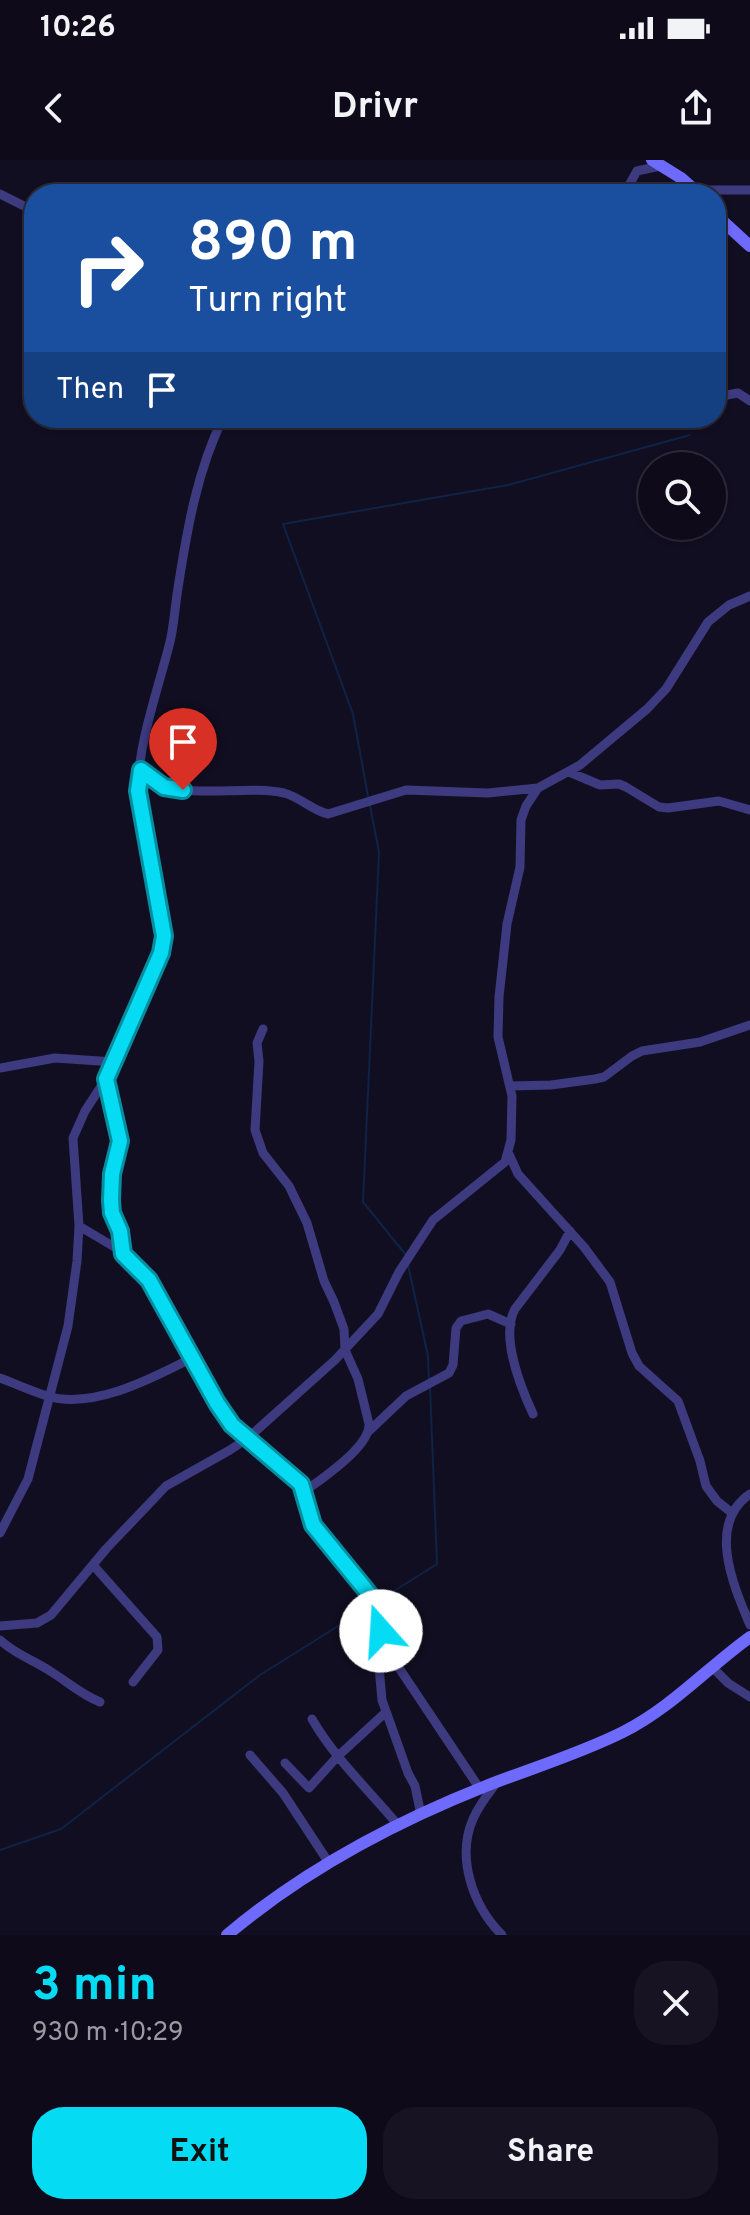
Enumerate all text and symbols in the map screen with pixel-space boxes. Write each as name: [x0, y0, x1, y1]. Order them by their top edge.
text: 10:26: [40, 10, 116, 47]
text: Drivr: [332, 85, 418, 131]
icon: back: [32, 86, 76, 130]
icon: share: [674, 86, 718, 130]
text: 890 m: [188, 210, 358, 280]
icon: right: [56, 216, 160, 320]
text: Turn right: [188, 279, 347, 325]
icon: arrive: [140, 368, 184, 412]
text: Then: [56, 372, 124, 409]
map controls: [638, 452, 726, 540]
button: search: [638, 452, 726, 540]
pin: [149, 708, 217, 790]
icon: arrive: [161, 720, 205, 764]
position arrow: [339, 1589, 423, 1673]
text: 3 min: [32, 1957, 157, 2017]
button: close: [634, 1961, 718, 2045]
text: 930 m · 10:29: [32, 2017, 184, 2050]
button: Exit: [32, 2107, 367, 2199]
button: Share: [383, 2107, 718, 2199]

